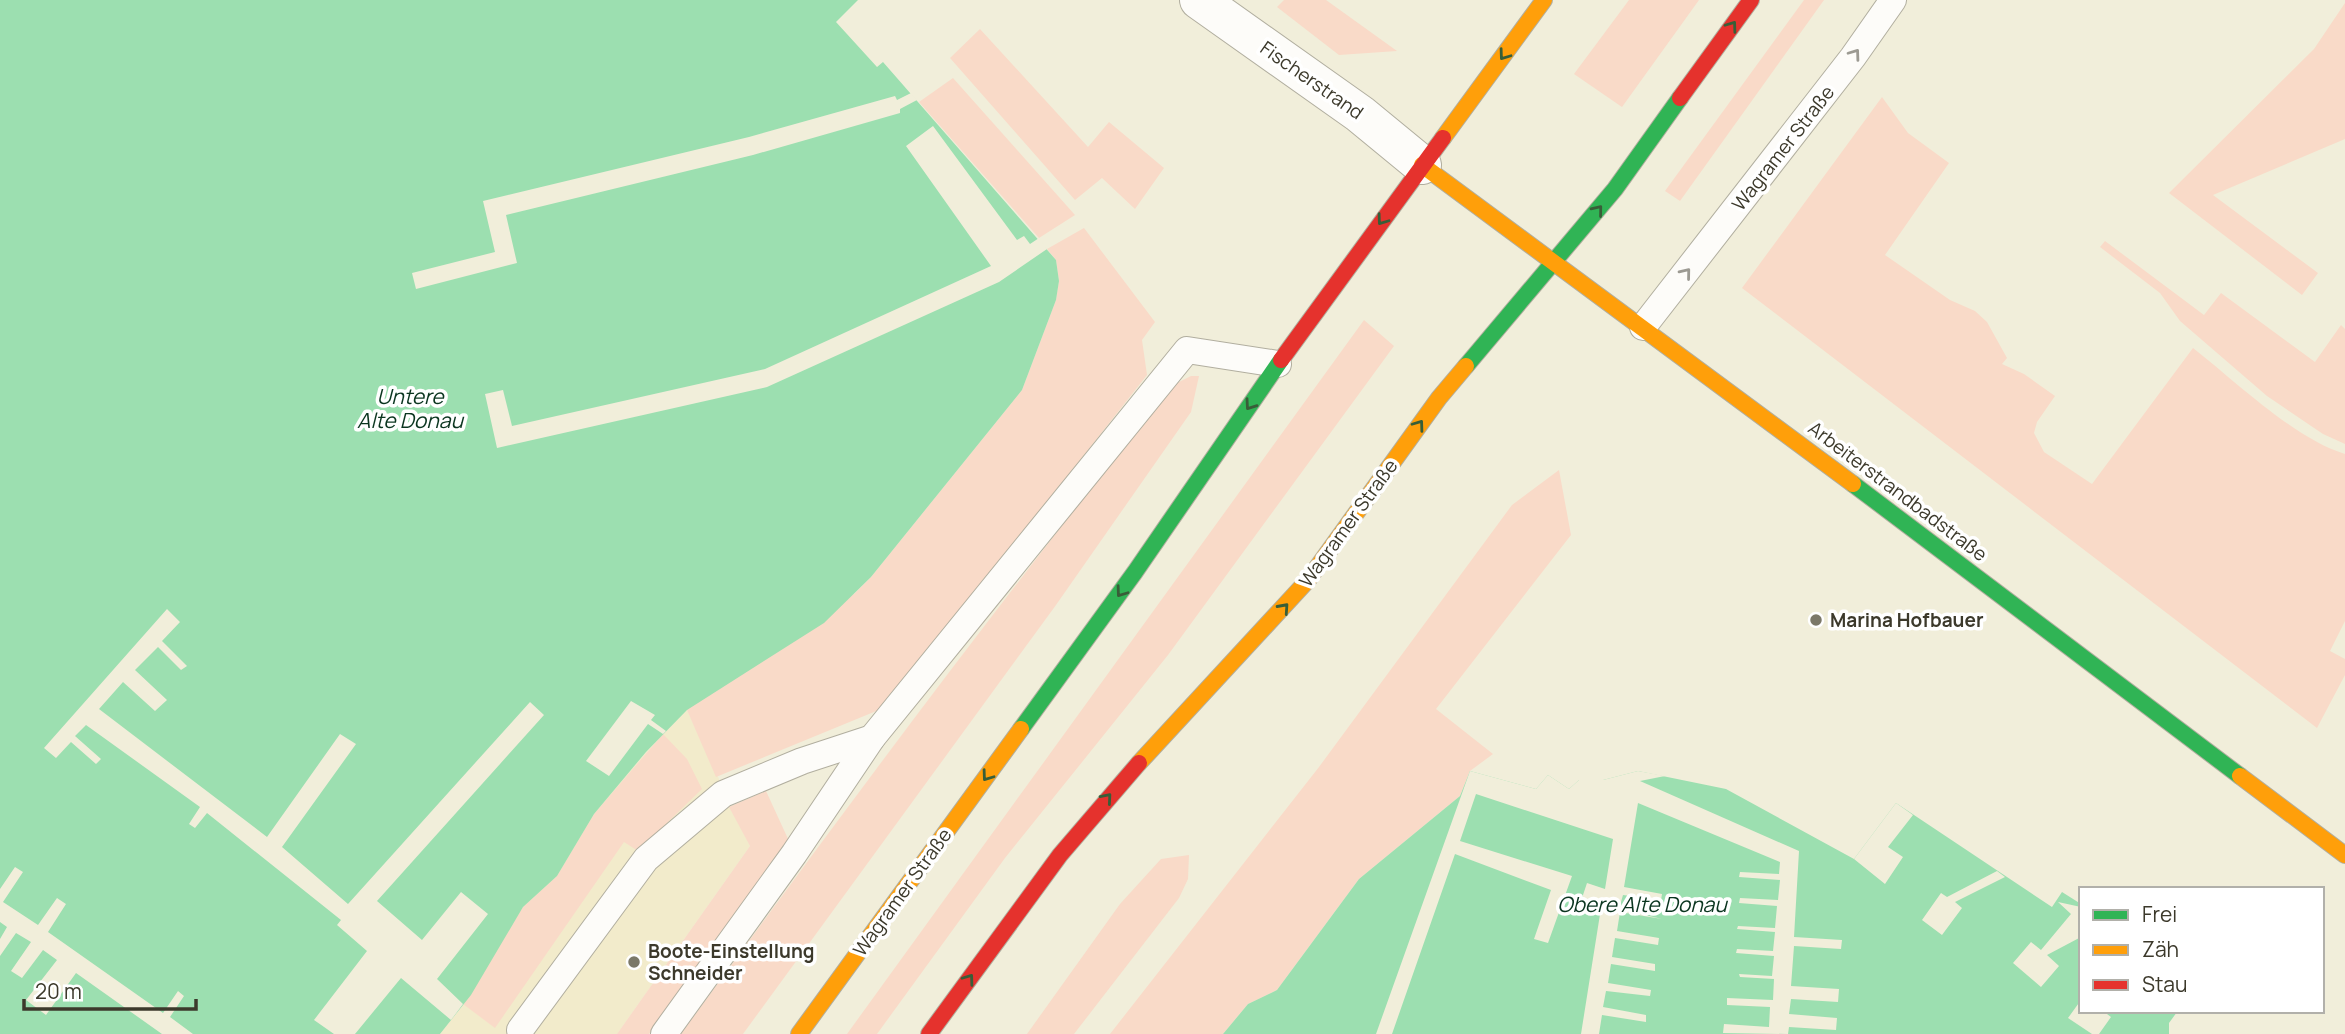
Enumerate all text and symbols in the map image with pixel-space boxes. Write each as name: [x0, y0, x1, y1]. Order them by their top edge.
one-way arrow: [1724, 21, 1737, 34]
street label: Fischerstrand: [1255, 35, 1369, 125]
one-way arrow: [1500, 47, 1512, 60]
one-way arrow: [1847, 49, 1859, 62]
street label: Wagramer Straße: [1726, 80, 1840, 216]
one-way arrow: [1590, 205, 1602, 218]
one-way arrow: [1378, 212, 1391, 225]
one-way arrow: [1678, 269, 1690, 282]
water label: Untere Alte Donau: [357, 382, 464, 434]
one-way arrow: [1246, 397, 1258, 410]
street label: Arbeiterstrandbadstraße: [1803, 415, 1993, 567]
one-way arrow: [1411, 420, 1424, 433]
street label: Wagramer Straße: [1293, 454, 1403, 592]
one-way arrow: [1116, 584, 1129, 597]
one-way arrow: [1275, 603, 1288, 616]
place label: Marina Hofbauer: [1830, 607, 1984, 633]
marker: Marina Hofbauer: [1808, 612, 1824, 628]
one-way arrow: [982, 768, 995, 781]
one-way arrow: [1099, 794, 1111, 807]
street label: Wagramer Straße: [847, 823, 957, 961]
legend: [2079, 887, 2324, 1013]
water label: Obere Alte Donau: [1557, 890, 1728, 918]
text: Frei: [2142, 900, 2177, 928]
text: Zäh: [2142, 935, 2179, 963]
place label: Boote-Einstellung Schneider: [648, 938, 815, 986]
marker: Boote-Einstellung Schneider: [626, 954, 642, 970]
scale bar: [24, 968, 196, 1012]
text: Stau: [2142, 970, 2188, 998]
one-way arrow: [961, 974, 973, 987]
text: 20 m: [35, 977, 82, 1005]

